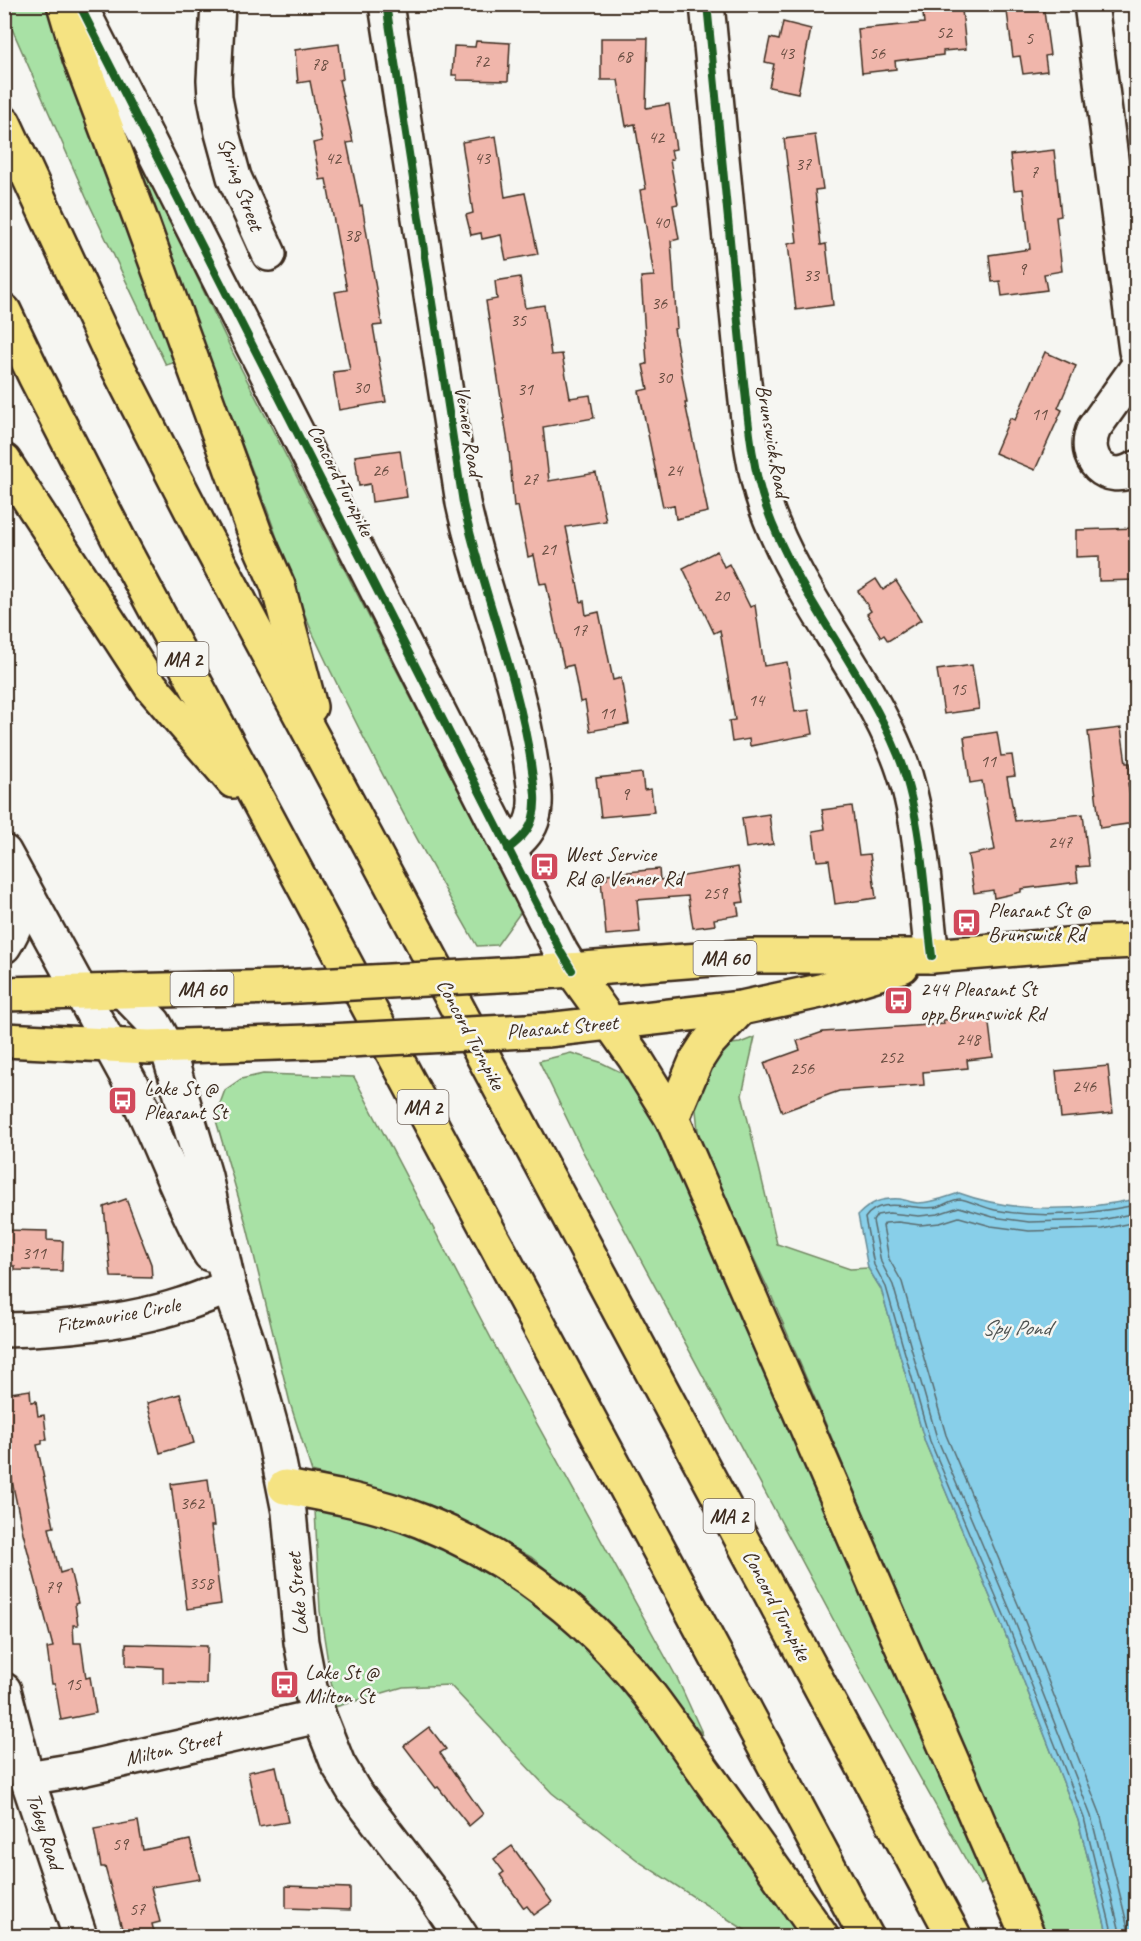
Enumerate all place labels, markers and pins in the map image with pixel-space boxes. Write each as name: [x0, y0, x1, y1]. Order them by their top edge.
place label: West Service Rd @ Venner Rd: [565, 841, 686, 891]
bus stop icon: West Service Rd @ Venner Rd: [528, 850, 560, 882]
place label: Pleasant St @ Brunswick Rd: [988, 897, 1091, 947]
bus stop icon: Pleasant St @ Brunswick Rd: [951, 906, 983, 938]
place label: 244 Pleasant St opp Brunswick Rd: [920, 976, 1048, 1026]
bus stop icon: 244 Pleasant St opp Brunswick Rd: [883, 985, 915, 1017]
place label: Lake St @ Pleasant St: [144, 1075, 229, 1125]
bus stop icon: Lake St @ Pleasant St: [107, 1084, 139, 1116]
place label: Lake St @ Milton St: [305, 1659, 380, 1709]
bus stop icon: Lake St @ Milton St: [268, 1668, 300, 1700]

